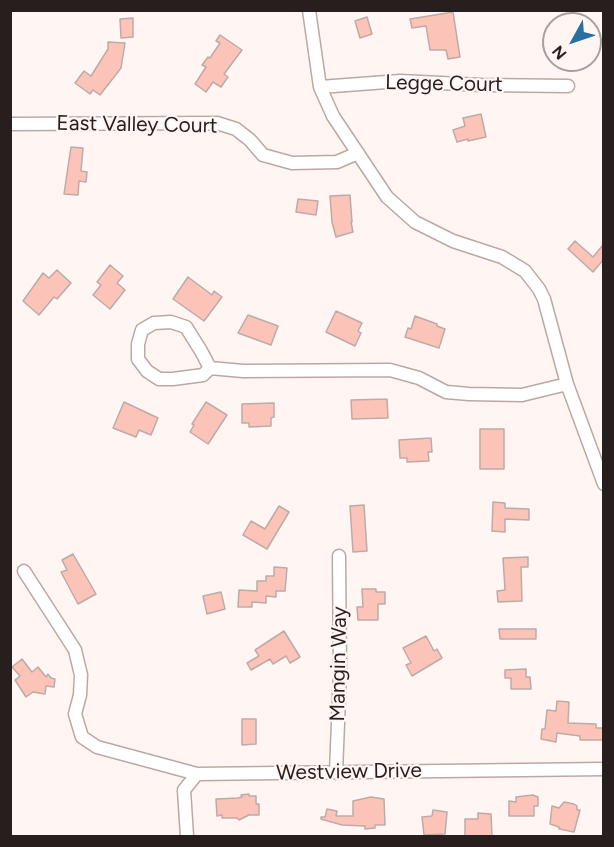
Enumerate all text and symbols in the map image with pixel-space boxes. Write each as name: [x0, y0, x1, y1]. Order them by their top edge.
north arrow: [542, 12, 602, 72]
text: N: [548, 42, 571, 63]
street label: Legge Court: [385, 70, 503, 98]
street label: East Valley Court: [56, 111, 218, 139]
street label: Mangin Way: [325, 606, 353, 722]
street label: Westview Drive: [276, 758, 422, 786]

